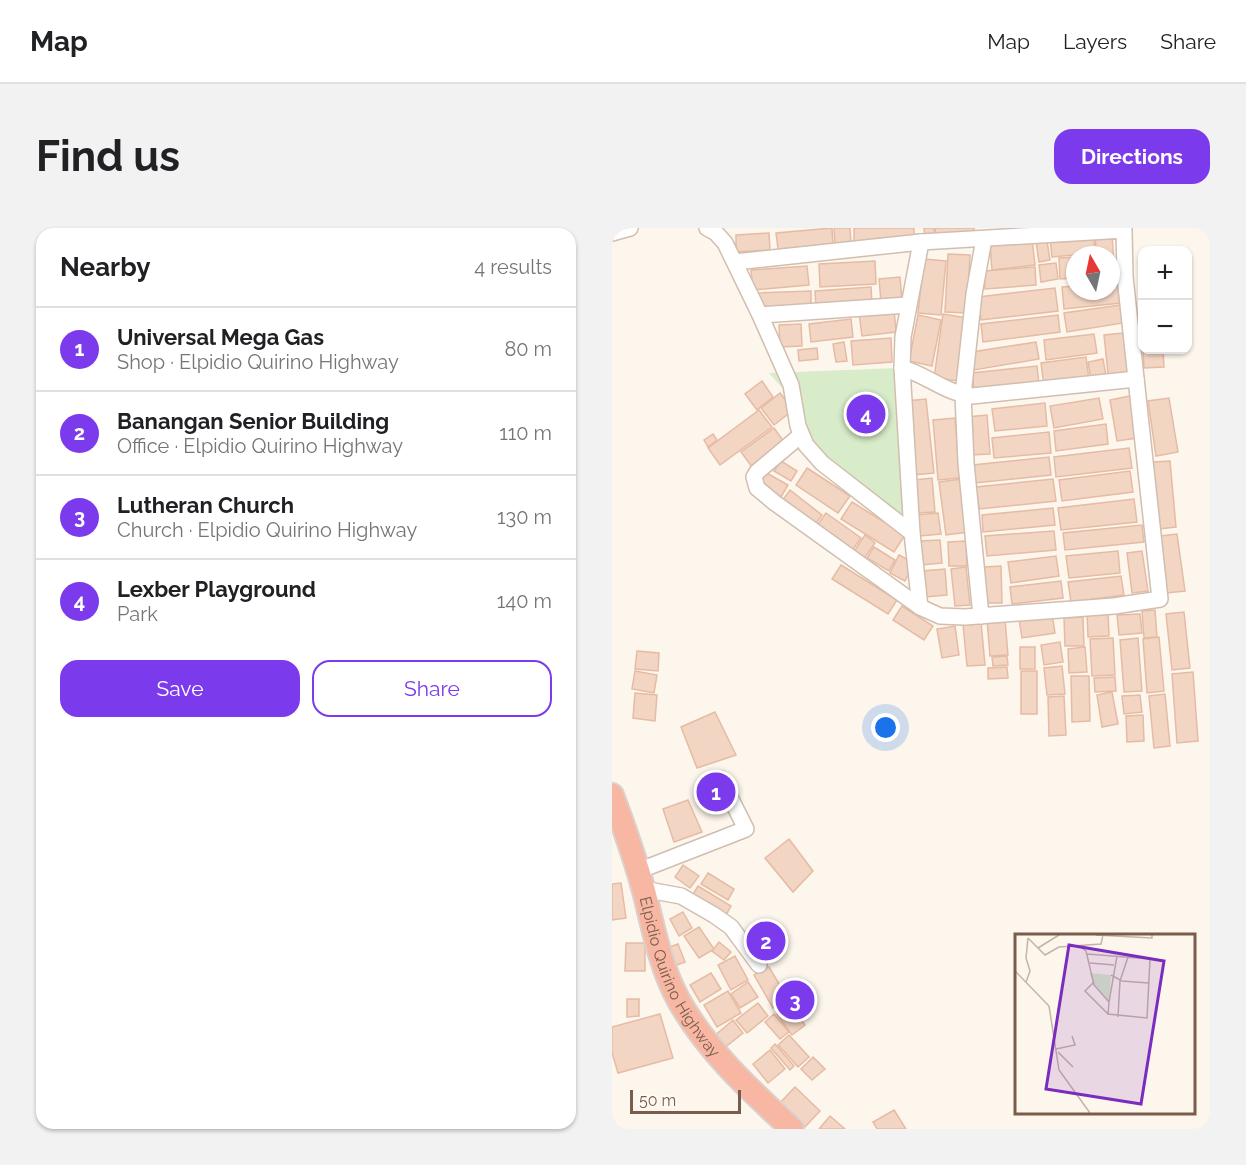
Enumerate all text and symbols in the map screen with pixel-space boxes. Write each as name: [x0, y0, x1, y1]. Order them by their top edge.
text: Map: [30, 25, 88, 58]
text: Map: [987, 29, 1030, 54]
text: Layers: [1063, 29, 1127, 54]
text: Share: [1160, 29, 1216, 54]
button: Directions: [1054, 129, 1210, 184]
text: Find us: [36, 132, 180, 181]
north arrow: [1066, 246, 1120, 300]
map controls: [1138, 246, 1192, 354]
button: +: [1138, 246, 1192, 300]
text: Nearby: [60, 252, 150, 282]
text: 4 results: [474, 255, 552, 279]
button: −: [1138, 300, 1192, 354]
text: Universal Mega Gas: [117, 324, 324, 350]
text: 1: [75, 337, 84, 361]
text: 80 m: [504, 337, 552, 361]
text: Shop · Elpidio Quirino Highway: [117, 350, 399, 374]
pin: 4: [846, 392, 886, 436]
text: Banangan Senior Building: [117, 408, 389, 434]
text: 2: [74, 421, 85, 445]
text: 110 m: [499, 421, 552, 445]
text: Office · Elpidio Quirino Highway: [117, 434, 403, 458]
text: Lutheran Church: [117, 492, 294, 518]
text: 3: [74, 505, 85, 529]
text: 130 m: [497, 505, 552, 529]
text: Church · Elpidio Quirino Highway: [117, 518, 417, 542]
text: Lexber Playground: [117, 576, 316, 602]
text: 4: [74, 589, 85, 613]
text: 140 m: [497, 589, 552, 613]
text: Park: [117, 602, 158, 626]
button: Save: [60, 660, 300, 717]
button: Share: [312, 660, 552, 717]
your location: [871, 713, 900, 742]
pin: 1: [696, 770, 736, 814]
street label: Elpidio Quirino Highway: [636, 894, 725, 1061]
pin: 2: [746, 918, 786, 964]
inset map: [1015, 934, 1195, 1114]
pin: 3: [776, 978, 814, 1022]
scale bar: [630, 1087, 741, 1114]
text: 50 m: [639, 1091, 676, 1110]

